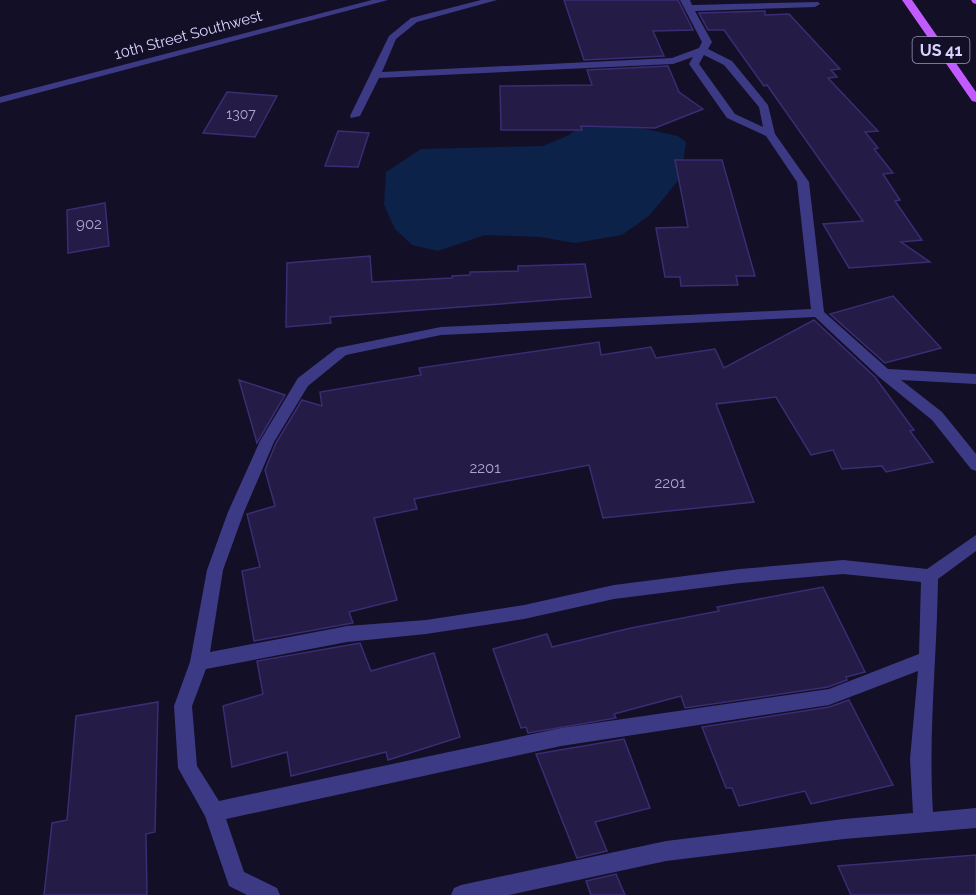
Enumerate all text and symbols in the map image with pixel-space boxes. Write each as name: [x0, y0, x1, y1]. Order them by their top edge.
street label: 10th Street Southwest: [112, 7, 264, 63]
road number: US 41: [912, 37, 970, 63]
house number: 1307: [226, 106, 256, 122]
house number: 902: [76, 215, 102, 233]
house number: 2201: [469, 459, 501, 477]
house number: 2201: [654, 474, 686, 492]

